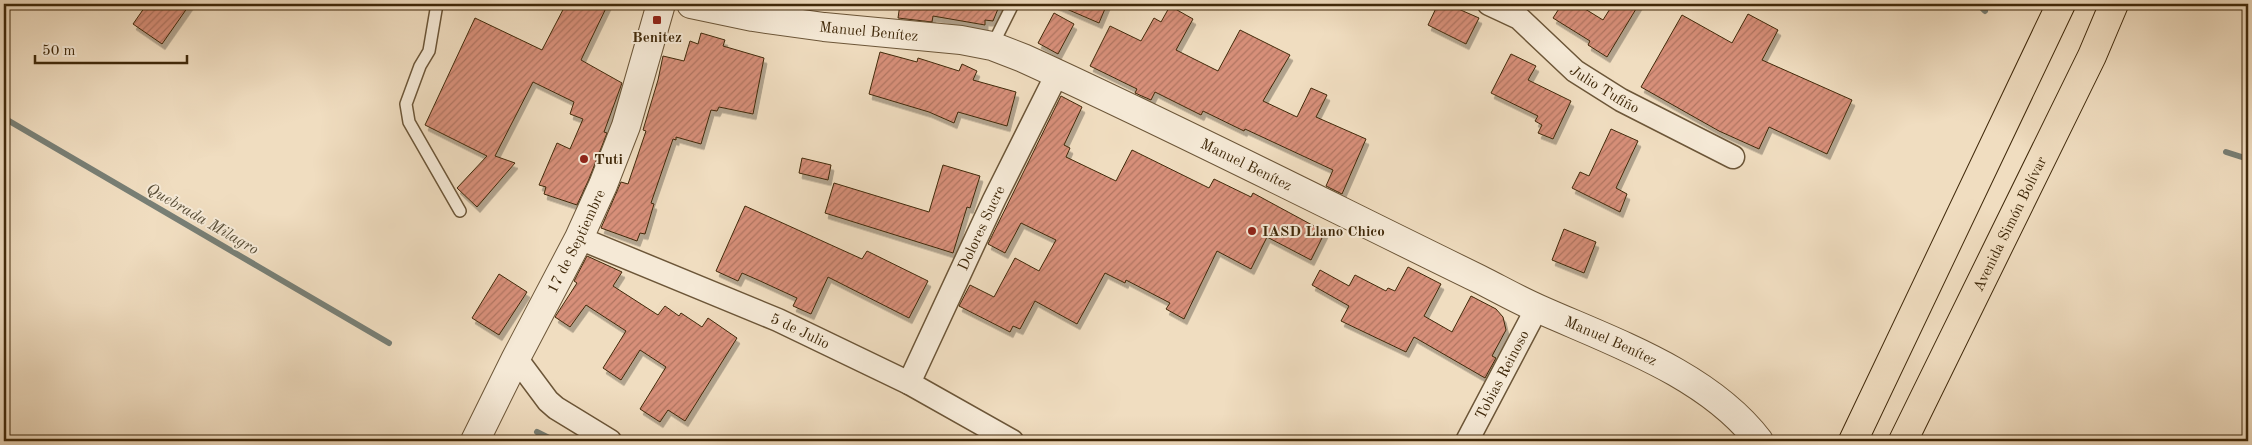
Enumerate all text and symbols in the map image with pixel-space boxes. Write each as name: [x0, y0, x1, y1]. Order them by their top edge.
marker: Benitez: [651, 14, 663, 26]
street label: Manuel Benítez: [818, 21, 919, 45]
place label: Benitez: [632, 31, 682, 46]
scale bar: [35, 32, 188, 64]
text: 50 m: [42, 44, 76, 59]
street label: Julio Tufiño: [1566, 64, 1641, 117]
street label: Manuel Benítez: [1198, 137, 1294, 194]
marker: Tuti: [578, 153, 590, 165]
place label: Tuti: [594, 153, 623, 168]
street label: Avenida Simón Bolívar: [1972, 155, 2050, 294]
water label: Quebrada Milagro: [143, 181, 261, 258]
street label: Dolores Sucre: [956, 184, 1009, 273]
street label: 17 de Septiembre: [545, 187, 609, 296]
marker: IASD Llano Chico: [1246, 225, 1258, 237]
place label: IASD Llano Chico: [1262, 225, 1385, 240]
street label: 5 de Julio: [768, 312, 832, 353]
street label: Manuel Benítez: [1562, 315, 1659, 370]
street label: Tobias Reinoso: [1474, 328, 1533, 422]

